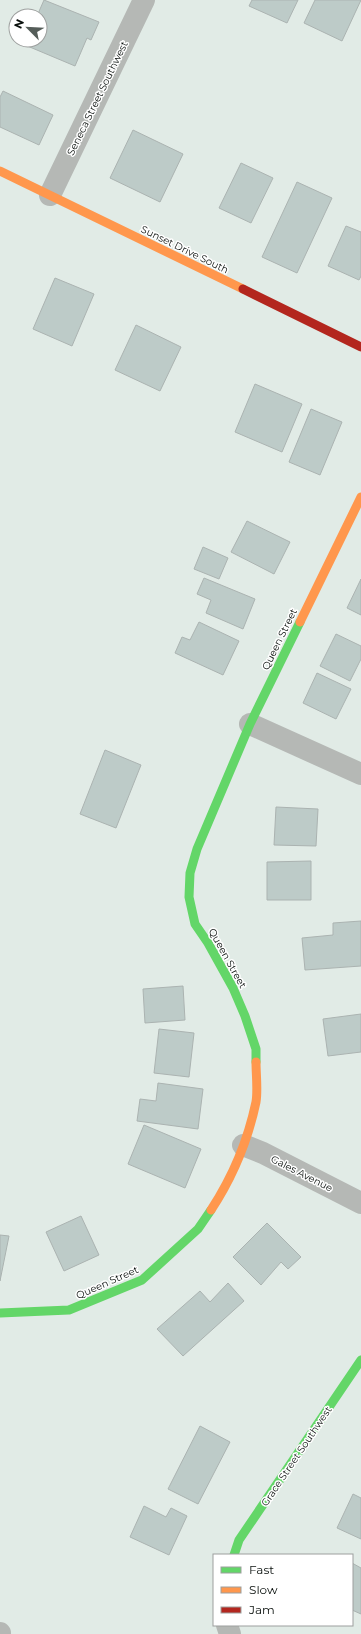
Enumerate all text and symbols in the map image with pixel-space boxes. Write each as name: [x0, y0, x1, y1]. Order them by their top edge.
north arrow: [8, 8, 48, 48]
text: N: [11, 17, 27, 31]
street label: Seneca Street Southwest: [64, 39, 131, 157]
street label: Sunset Drive South: [139, 223, 231, 276]
street label: Queen Street: [259, 606, 300, 672]
street label: Queen Street: [206, 926, 249, 991]
street label: Gales Avenue: [269, 1152, 335, 1195]
street label: Queen Street: [74, 1263, 140, 1302]
street label: Grace Street Southwest: [258, 1404, 335, 1509]
legend: [213, 1554, 353, 1626]
text: Fast: [249, 1562, 274, 1577]
text: Slow: [249, 1582, 278, 1597]
text: Jam: [248, 1602, 275, 1617]

